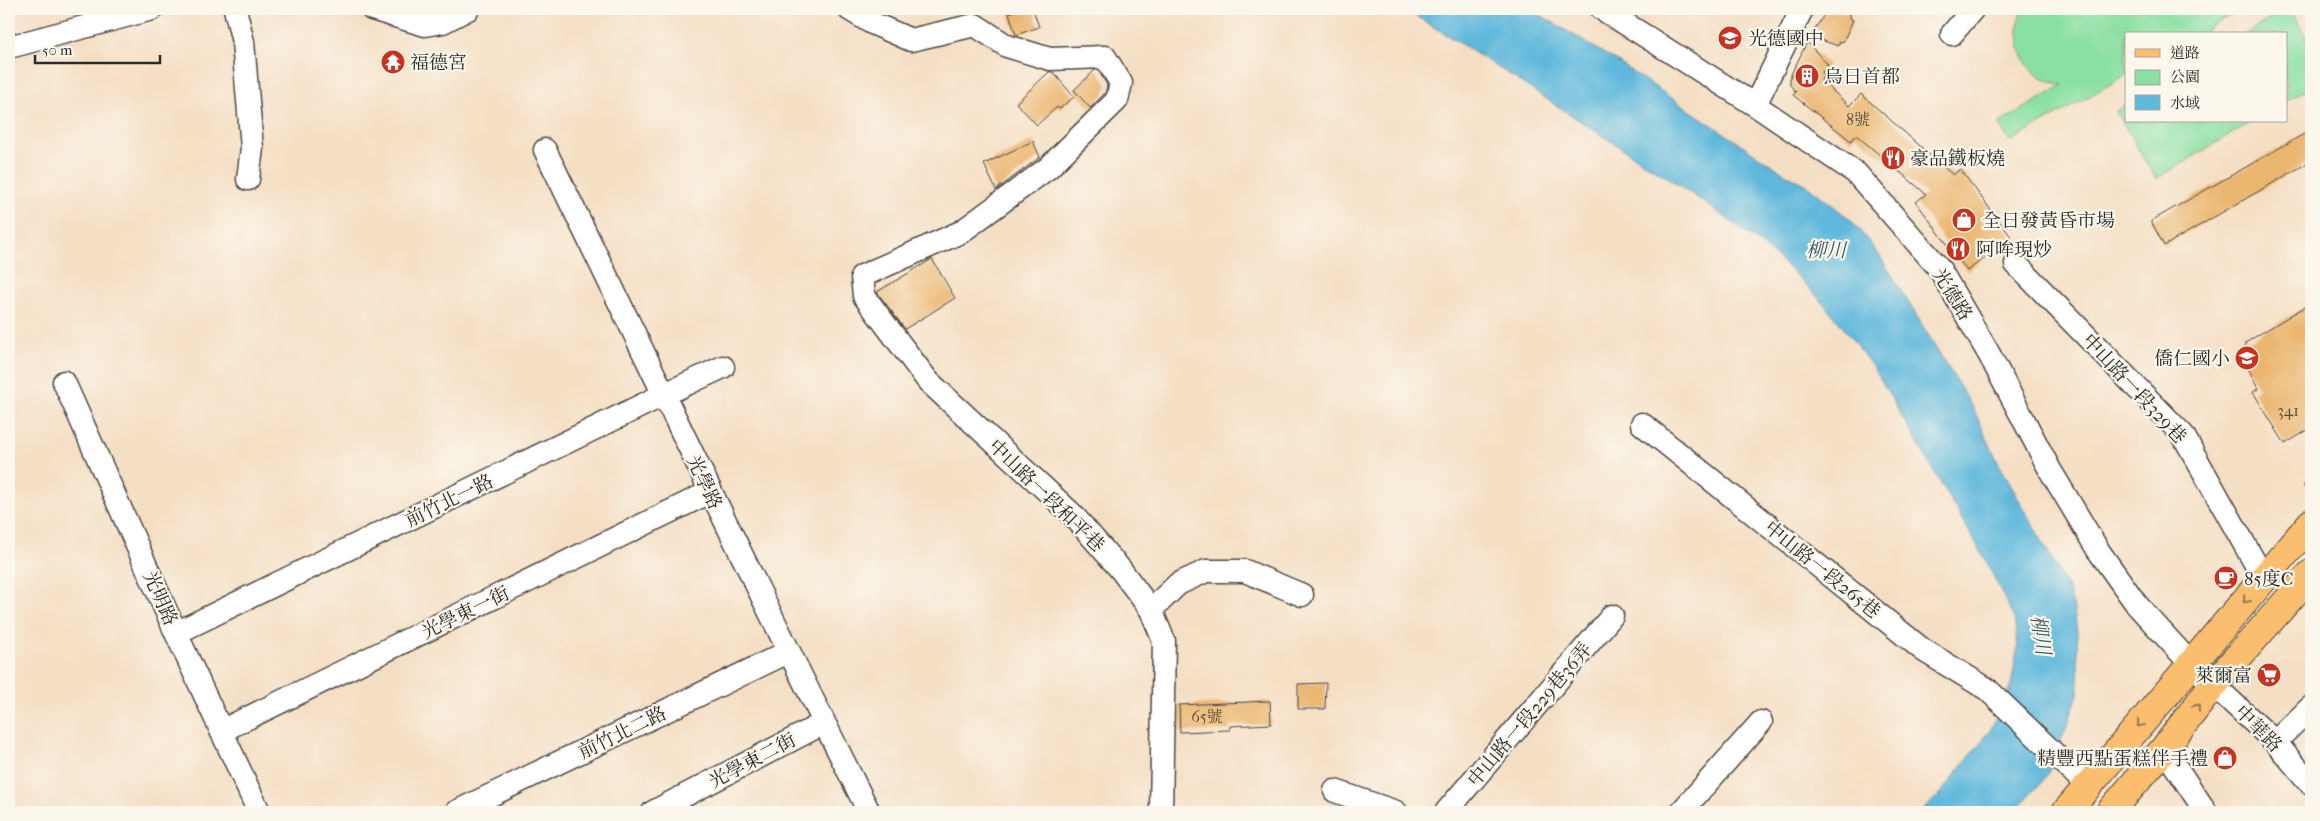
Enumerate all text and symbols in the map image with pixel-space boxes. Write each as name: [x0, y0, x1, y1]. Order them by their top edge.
school or university icon: 光德國中: [1717, 25, 1743, 51]
place label: 光德國中: [1748, 28, 1824, 50]
scale bar: [35, 32, 160, 64]
legend: [2125, 32, 2288, 122]
text: 50 m: [42, 41, 73, 59]
text: 道路: [2170, 44, 2200, 62]
temple icon: 福德宮: [380, 49, 406, 75]
place label: 福德宮: [410, 52, 467, 74]
building icon: 烏日首都: [1794, 63, 1820, 89]
place label: 烏日首都: [1824, 66, 1900, 88]
text: 公園: [2170, 68, 2200, 86]
text: 水域: [2170, 94, 2200, 112]
house number: 8號: [1846, 110, 1870, 129]
restaurant icon: 豪品鐵板燒: [1880, 145, 1906, 171]
place label: 豪品鐵板燒: [1910, 148, 2005, 170]
shop icon: 全日發黃昏市場: [1951, 207, 1977, 233]
place label: 全日發黃昏市場: [1982, 210, 2115, 232]
restaurant icon: 阿哞現炒: [1945, 236, 1971, 262]
water label: 柳川: [1806, 239, 1848, 262]
place label: 阿哞現炒: [1976, 239, 2052, 261]
street label: 光德路: [1928, 265, 1977, 325]
street label: 中山路一段329巷: [2078, 329, 2191, 448]
school or university icon: 僑仁國小: [2234, 345, 2260, 371]
place label: 僑仁國小: [2154, 348, 2230, 370]
house number: 341: [2277, 401, 2299, 420]
street label: 中山路一段和平巷: [984, 435, 1109, 556]
street label: 光學路: [682, 452, 726, 513]
street label: 前竹北一路: [402, 470, 497, 532]
street label: 中山路一段265巷: [1760, 516, 1885, 623]
cafe icon: 85度C: [2213, 565, 2239, 591]
street label: 光明路: [138, 568, 182, 629]
place label: 85度C: [2244, 568, 2294, 590]
street label: 光學東一街: [418, 582, 513, 644]
one-way arrow: [2242, 595, 2251, 604]
water label: 柳川: [2026, 614, 2055, 659]
street label: 中山路一段229巷36弄: [1463, 638, 1596, 791]
supermarket icon: 萊爾富: [2256, 662, 2282, 688]
place label: 萊爾富: [2195, 665, 2252, 687]
street label: 中華路: [2230, 701, 2286, 757]
street label: 前竹北二路: [575, 702, 670, 764]
one-way arrow: [2191, 704, 2199, 713]
house number: 65號: [1191, 707, 1223, 726]
one-way arrow: [2137, 719, 2146, 728]
street label: 光學東二街: [705, 729, 800, 793]
shop icon: 精豐西點蛋糕伴手禮: [2212, 745, 2238, 771]
place label: 精豐西點蛋糕伴手禮: [2037, 748, 2208, 770]

